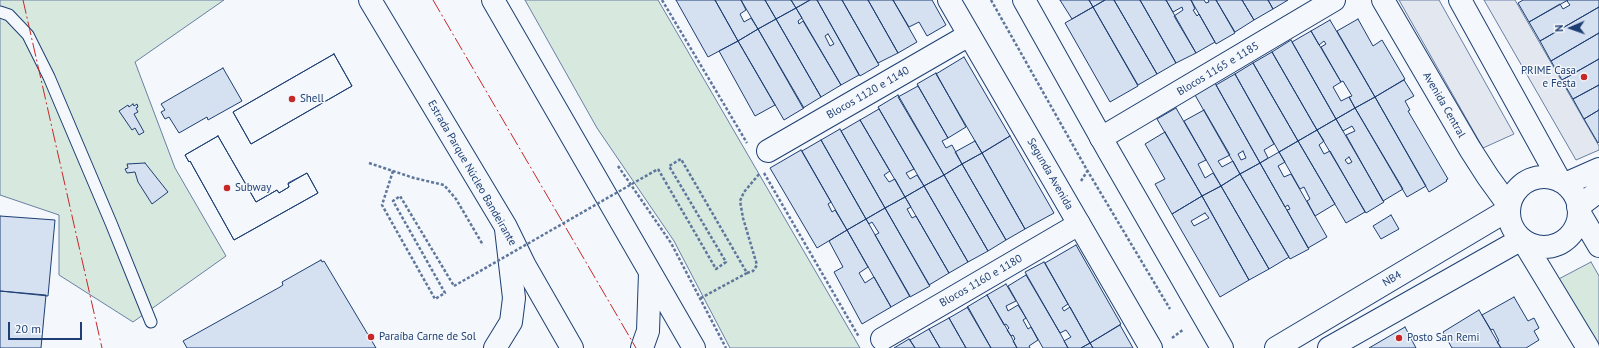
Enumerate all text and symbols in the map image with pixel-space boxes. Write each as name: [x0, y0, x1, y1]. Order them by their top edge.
north arrow: [1551, 8, 1591, 48]
text: N: [1552, 25, 1566, 32]
street label: Blocos 1165 e 1185: [1175, 39, 1261, 99]
street label: Blocos 1120 e 1140: [824, 64, 912, 122]
place label: PRIME Casa e Festa: [1521, 64, 1576, 90]
street label: Avenida Central: [1420, 70, 1468, 140]
marker: PRIME Casa e Festa: [1579, 72, 1589, 82]
place label: Shell: [300, 92, 324, 106]
marker: Shell: [287, 94, 297, 104]
street label: Estrada Parque Núcleo Bandeirante: [425, 98, 519, 248]
street label: Segunda Avenida: [1024, 136, 1076, 212]
place label: Subway: [235, 181, 271, 195]
marker: Subway: [222, 183, 232, 193]
street label: Blocos 1160 e 1180: [937, 252, 1025, 310]
street label: NB4: [1380, 268, 1404, 290]
scale bar: [10, 314, 84, 340]
text: 20 m: [15, 321, 41, 336]
place label: Paraíba Carne de Sol: [379, 330, 476, 344]
place label: Posto San Remi: [1407, 331, 1479, 345]
marker: Paraíba Carne de Sol: [366, 332, 376, 342]
marker: Posto San Remi: [1394, 333, 1404, 343]

